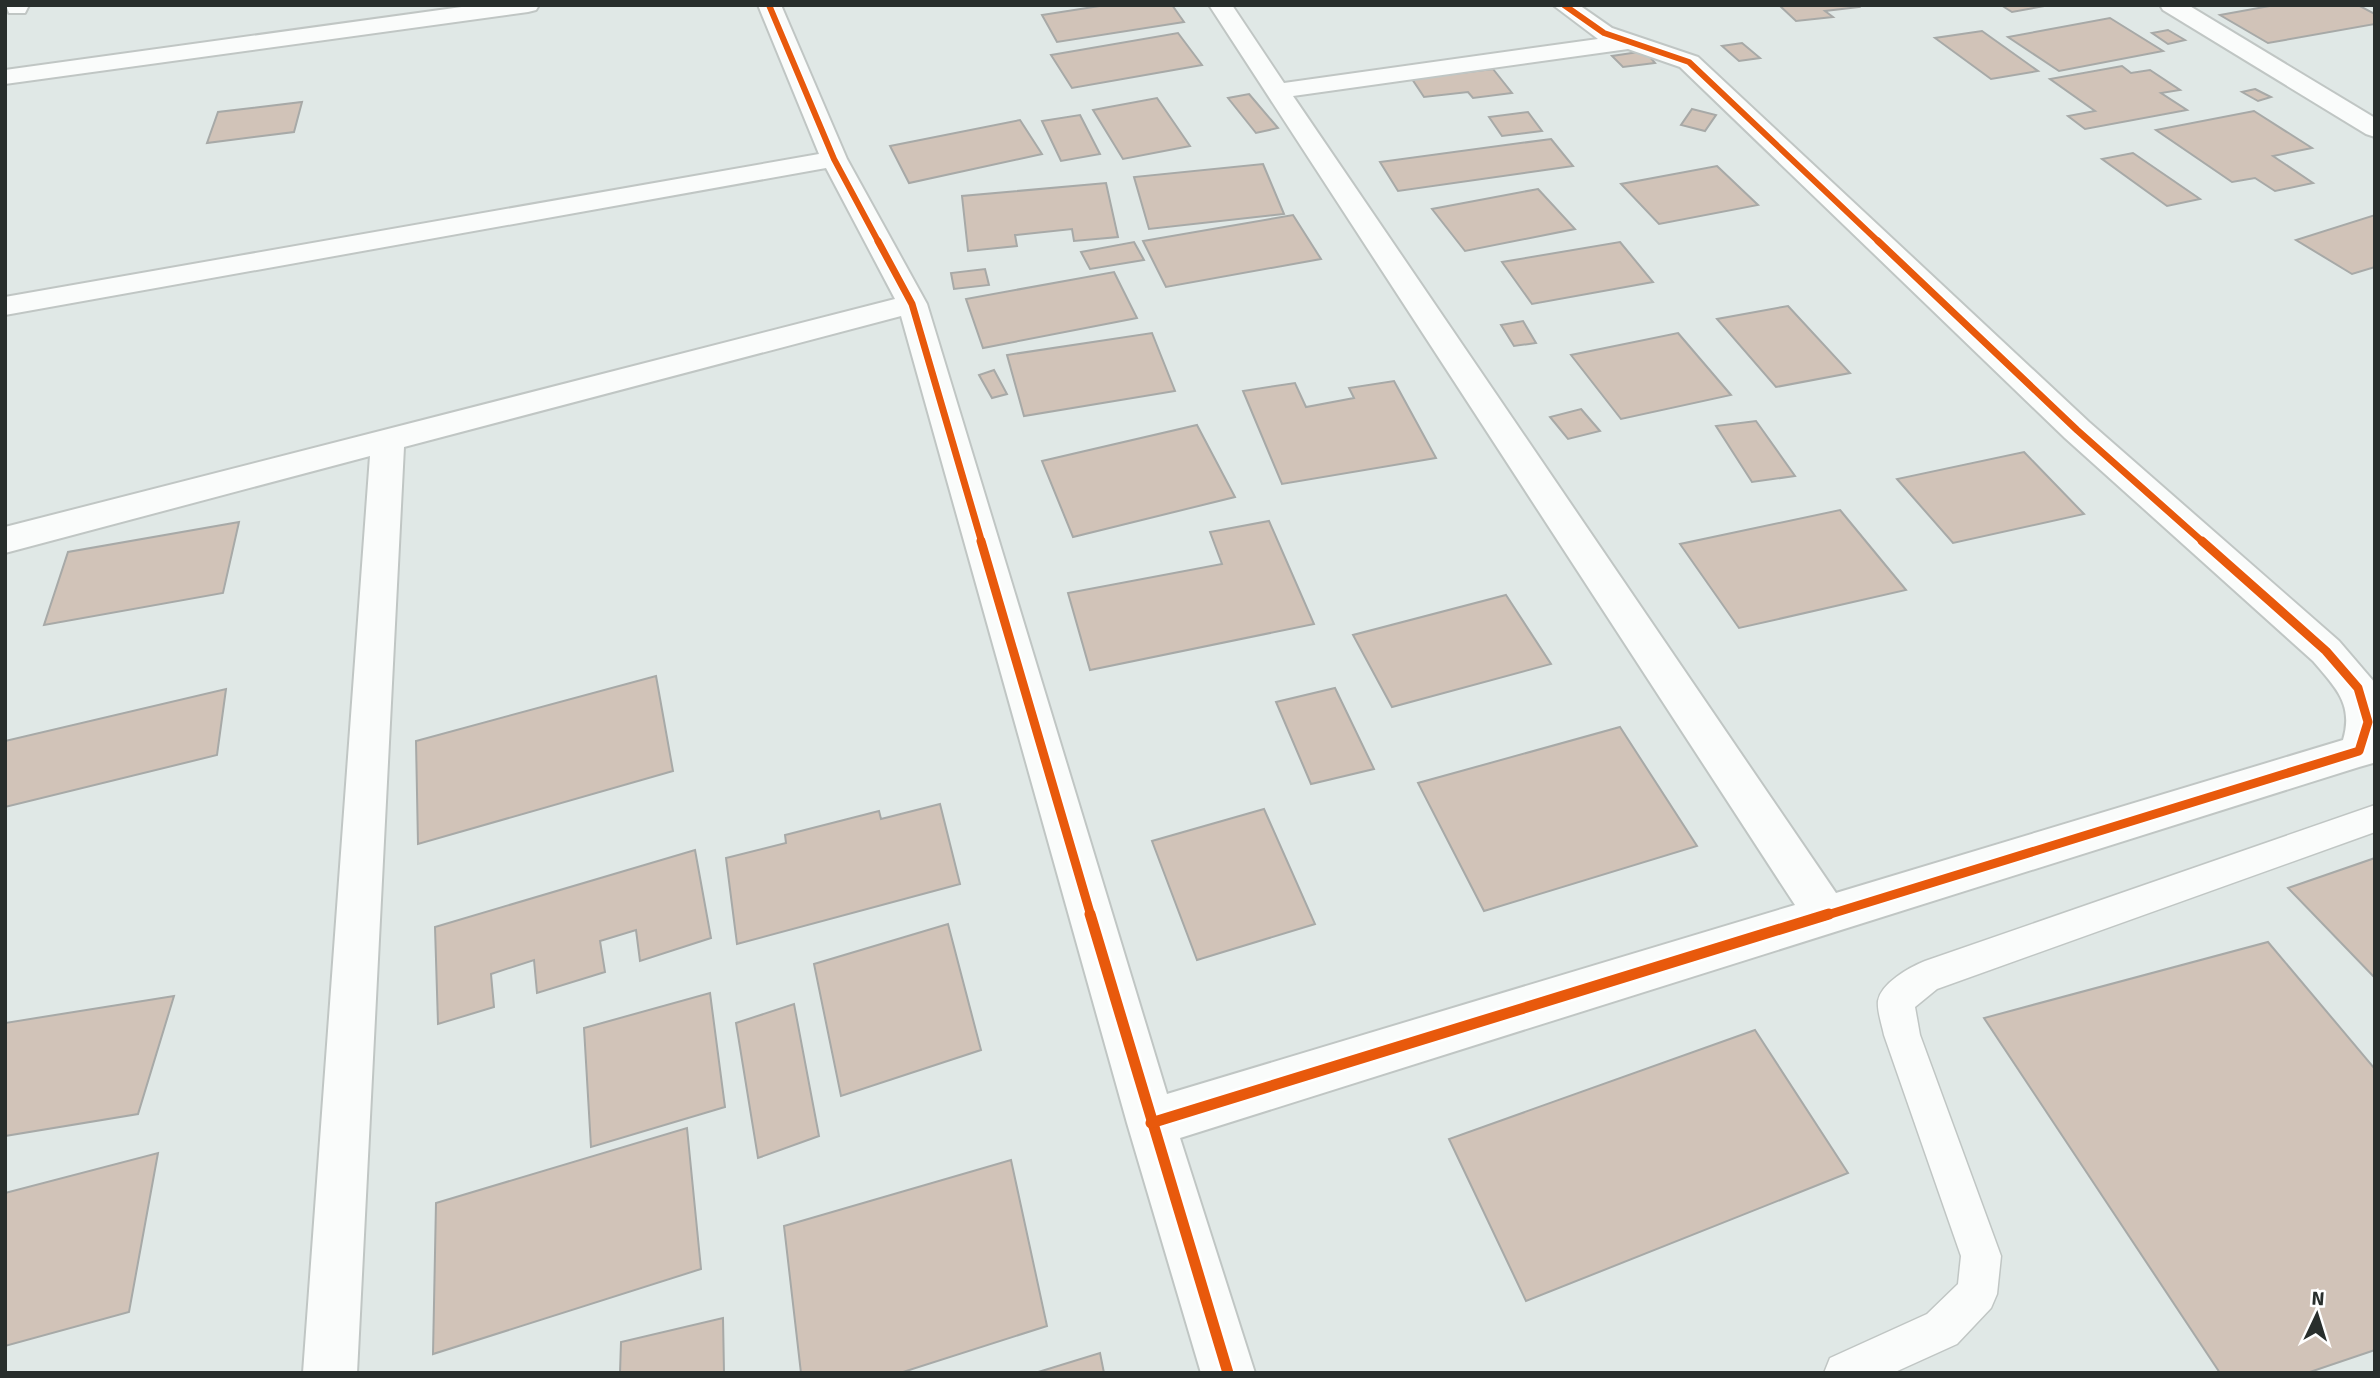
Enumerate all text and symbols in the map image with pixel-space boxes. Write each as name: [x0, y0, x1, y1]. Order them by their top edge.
north arrow: [2282, 1280, 2352, 1350]
text: N: [2311, 1287, 2326, 1311]

